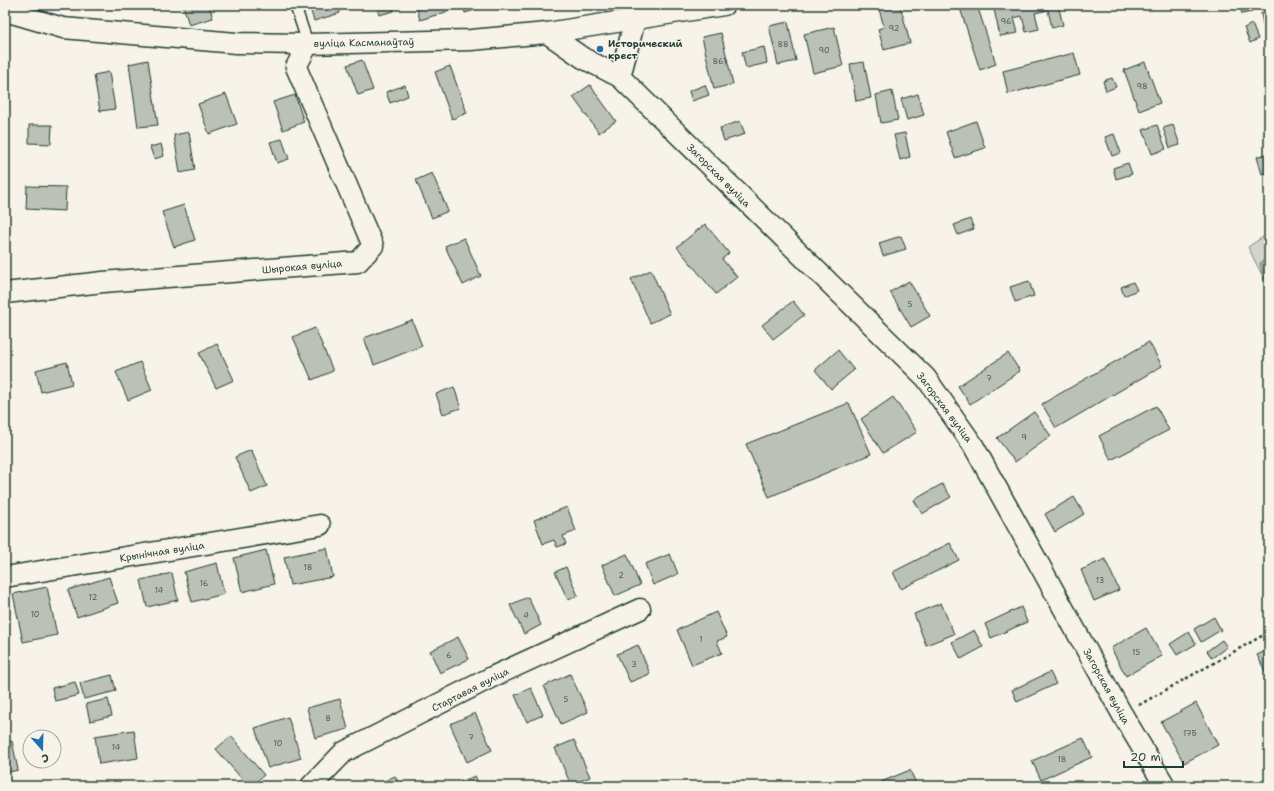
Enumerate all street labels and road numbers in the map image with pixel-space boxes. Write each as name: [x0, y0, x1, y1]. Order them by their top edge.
street label: вуліца Касманаўтаў: [314, 35, 415, 50]
street label: Загорская вуліца: [684, 141, 754, 210]
street label: Шырокая вуліца: [261, 256, 343, 276]
street label: Загорская вуліца: [914, 370, 976, 446]
street label: Крынічная вуліца: [119, 538, 206, 565]
street label: Загорская вуліца: [1080, 646, 1133, 727]
street label: Стартавая вуліца: [429, 664, 512, 714]

